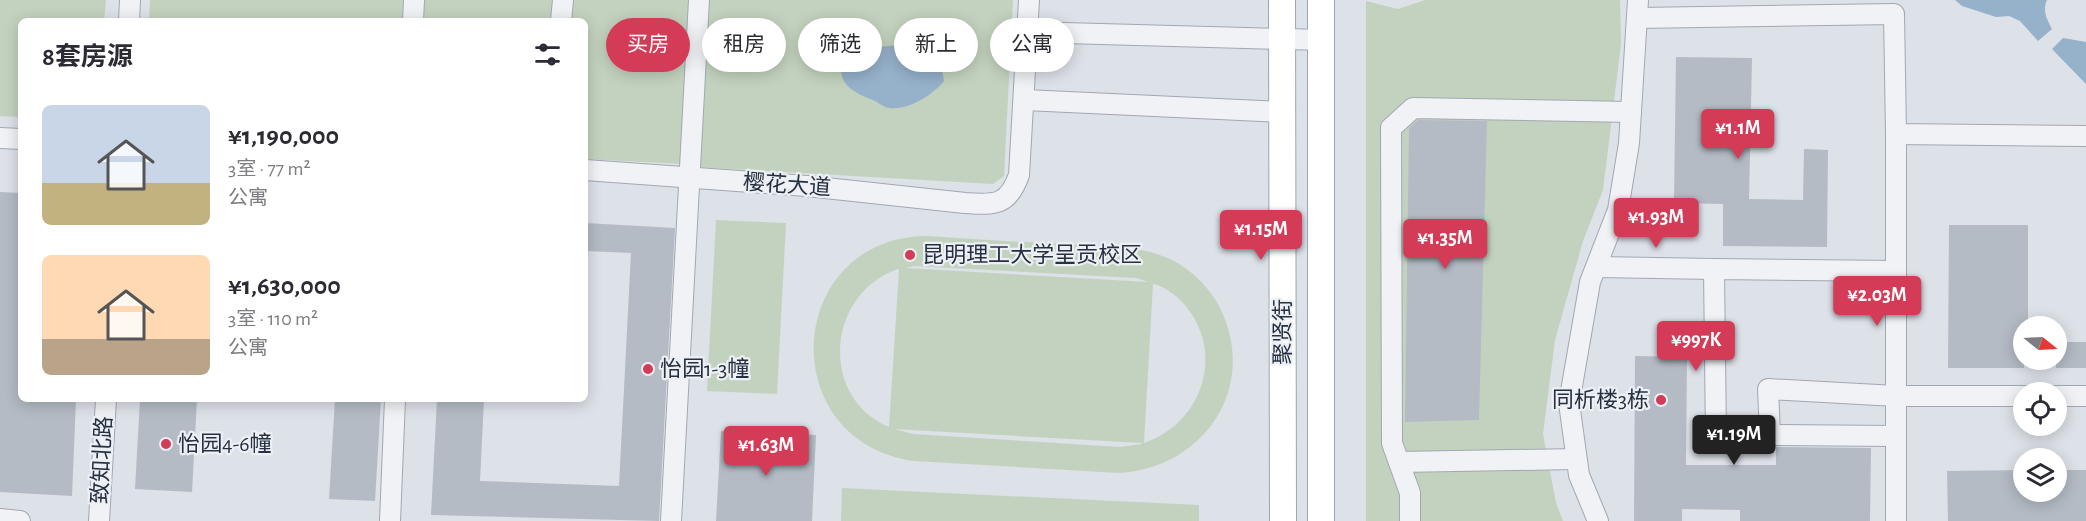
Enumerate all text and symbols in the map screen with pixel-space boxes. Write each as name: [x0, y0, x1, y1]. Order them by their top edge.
chip: 买房: [606, 18, 690, 72]
chip: 租房: [702, 18, 786, 72]
chip: 筛选: [798, 18, 882, 72]
chip: 新上: [894, 18, 978, 72]
chip: 公寓: [990, 18, 1074, 72]
icon: filters: [531, 38, 564, 71]
text: 8套房源: [42, 44, 133, 70]
pin: ¥1.1M: [1696, 109, 1780, 160]
text: ¥1.1M: [1715, 118, 1761, 138]
text: ¥1,190,000: [228, 123, 339, 149]
icon: home: [90, 129, 162, 201]
text: 3室 · 77 m²: [228, 159, 310, 179]
street label: 樱花大道: [742, 170, 832, 199]
text: 公寓: [228, 188, 268, 208]
pin: ¥1.93M: [1607, 198, 1705, 249]
text: ¥1.93M: [1628, 207, 1684, 227]
pin: ¥1.15M: [1212, 210, 1310, 261]
text: ¥1.15M: [1234, 219, 1288, 239]
pin: ¥1.35M: [1396, 219, 1494, 270]
text: ¥1.35M: [1417, 228, 1473, 248]
place label: 昆明理工大学呈贡校区: [922, 243, 1142, 266]
marker: 昆明理工大学呈贡校区: [903, 248, 917, 262]
text: ¥1,630,000: [228, 273, 341, 299]
pin: ¥2.03M: [1828, 276, 1926, 327]
icon: home: [90, 279, 162, 351]
text: ¥2.03M: [1847, 285, 1907, 305]
street label: 聚贤街: [1271, 299, 1294, 365]
text: 3室 · 110 m²: [228, 309, 318, 329]
north arrow: [2013, 316, 2067, 370]
map controls: [2013, 316, 2067, 502]
pin: ¥997K: [1654, 321, 1738, 372]
text: ¥997K: [1671, 330, 1721, 350]
text: 公寓: [228, 338, 268, 358]
place label: 怡园1-3幢: [660, 357, 749, 380]
marker: 怡园1-3幢: [641, 362, 655, 376]
button: locate: [2013, 382, 2067, 436]
place label: 同析楼3栋: [1552, 388, 1649, 411]
marker: 同析楼3栋: [1654, 393, 1668, 407]
street label: 致知北路: [88, 415, 115, 505]
pin: ¥1.19M: [1685, 415, 1783, 466]
text: ¥1.19M: [1706, 424, 1762, 444]
pin: ¥1.63M: [717, 426, 815, 477]
place label: 怡园4-6幢: [178, 432, 272, 455]
text: ¥1.63M: [738, 435, 794, 455]
marker: 怡园4-6幢: [159, 437, 173, 451]
button: layers: [2013, 448, 2067, 502]

